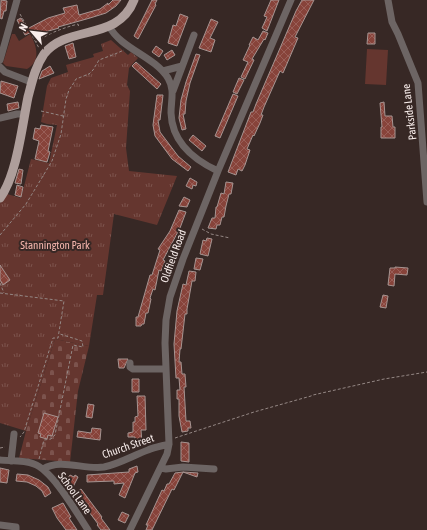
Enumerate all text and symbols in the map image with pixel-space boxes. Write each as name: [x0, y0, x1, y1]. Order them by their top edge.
north arrow: [12, 12, 52, 52]
text: N: [16, 22, 30, 33]
street label: Parkside Lane: [400, 83, 418, 141]
street label: Oldfield Road: [158, 228, 188, 284]
park label: Stannington Park: [20, 239, 90, 251]
street label: Church Street: [101, 432, 155, 460]
street label: School Lane: [56, 470, 94, 516]

